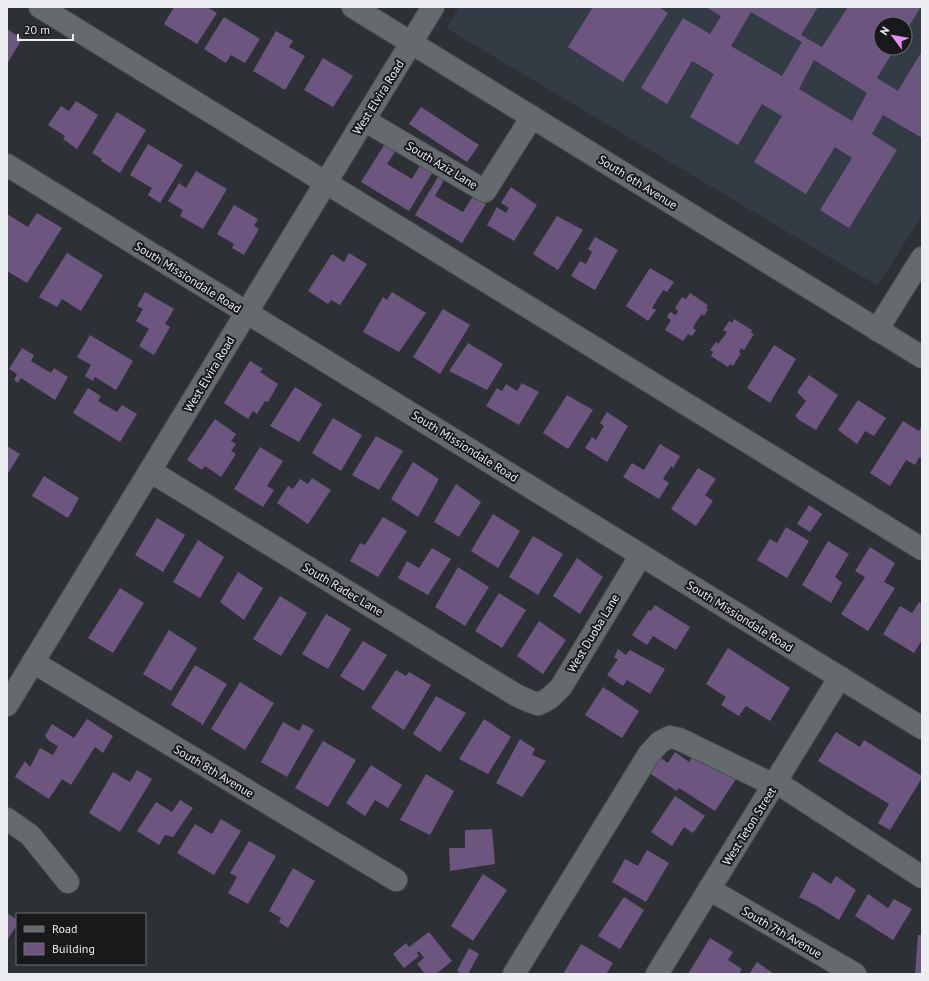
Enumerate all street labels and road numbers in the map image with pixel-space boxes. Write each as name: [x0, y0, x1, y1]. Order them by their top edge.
street label: West Elvira Road: [349, 57, 407, 137]
street label: South Aziz Lane: [403, 138, 481, 192]
street label: South 6th Avenue: [596, 152, 680, 212]
street label: South Missiondale Road: [132, 238, 244, 316]
street label: West Elvira Road: [181, 334, 237, 414]
street label: South Missiondale Road: [409, 407, 521, 485]
street label: South Radec Lane: [300, 559, 386, 619]
street label: South Missiondale Road: [684, 577, 796, 655]
street label: West Duoba Lane: [564, 591, 622, 675]
street label: South 8th Avenue: [171, 741, 257, 801]
street label: West Teton Street: [719, 784, 779, 868]
street label: South 7th Avenue: [739, 903, 825, 961]

